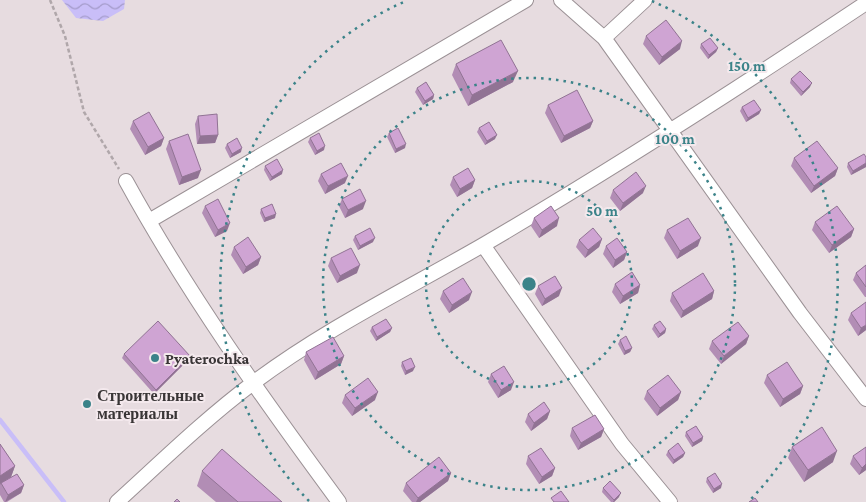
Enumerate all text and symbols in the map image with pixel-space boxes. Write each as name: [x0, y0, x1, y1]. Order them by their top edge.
text: 150 m: [728, 58, 766, 74]
text: 100 m: [655, 131, 695, 147]
text: 50 m: [586, 203, 618, 219]
centre of rings: [520, 275, 538, 293]
place label: Pyaterochka: [165, 350, 249, 367]
marker: Pyaterochka: [149, 352, 161, 364]
place label: Строительные материалы: [97, 387, 204, 423]
marker: Строительные материалы: [81, 398, 93, 410]

